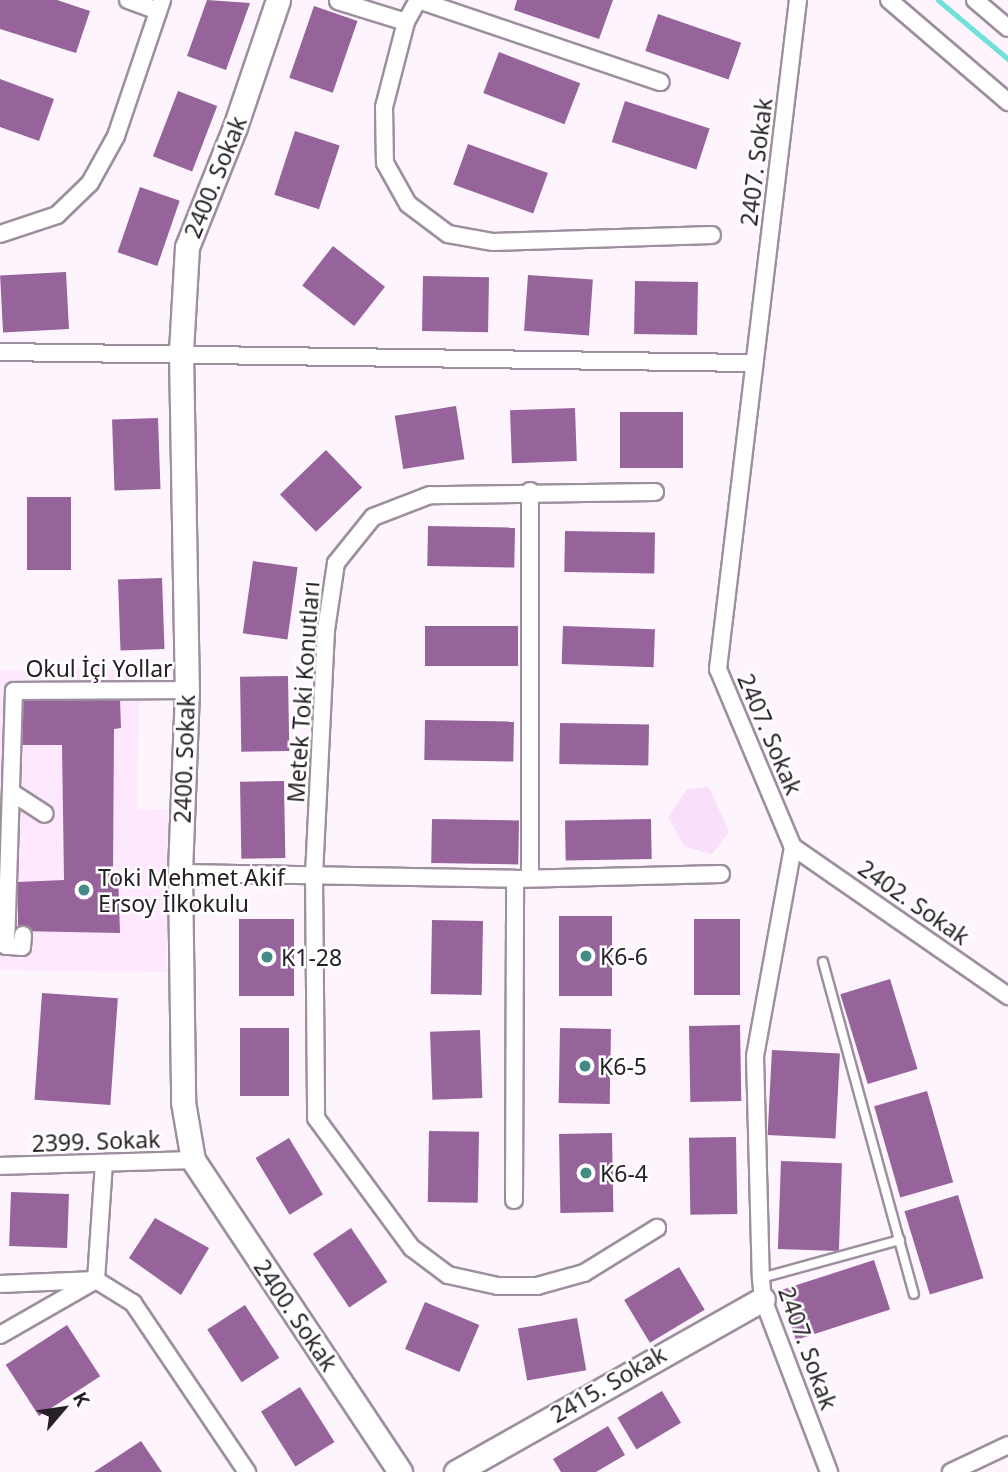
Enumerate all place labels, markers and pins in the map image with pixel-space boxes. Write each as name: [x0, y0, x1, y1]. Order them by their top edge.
place label: Toki Mehmet Akif Ersoy İlkokulu: [98, 863, 285, 917]
marker: Toki Mehmet Akif Ersoy İlkokulu: [76, 882, 92, 898]
place label: K6-6: [600, 942, 648, 970]
place label: K1-28: [281, 943, 342, 971]
marker: K6-6: [578, 948, 594, 964]
marker: K1-28: [259, 949, 275, 965]
place label: K6-5: [599, 1052, 647, 1080]
marker: K6-5: [577, 1058, 593, 1074]
place label: K6-4: [600, 1159, 648, 1187]
marker: K6-4: [578, 1165, 594, 1181]

